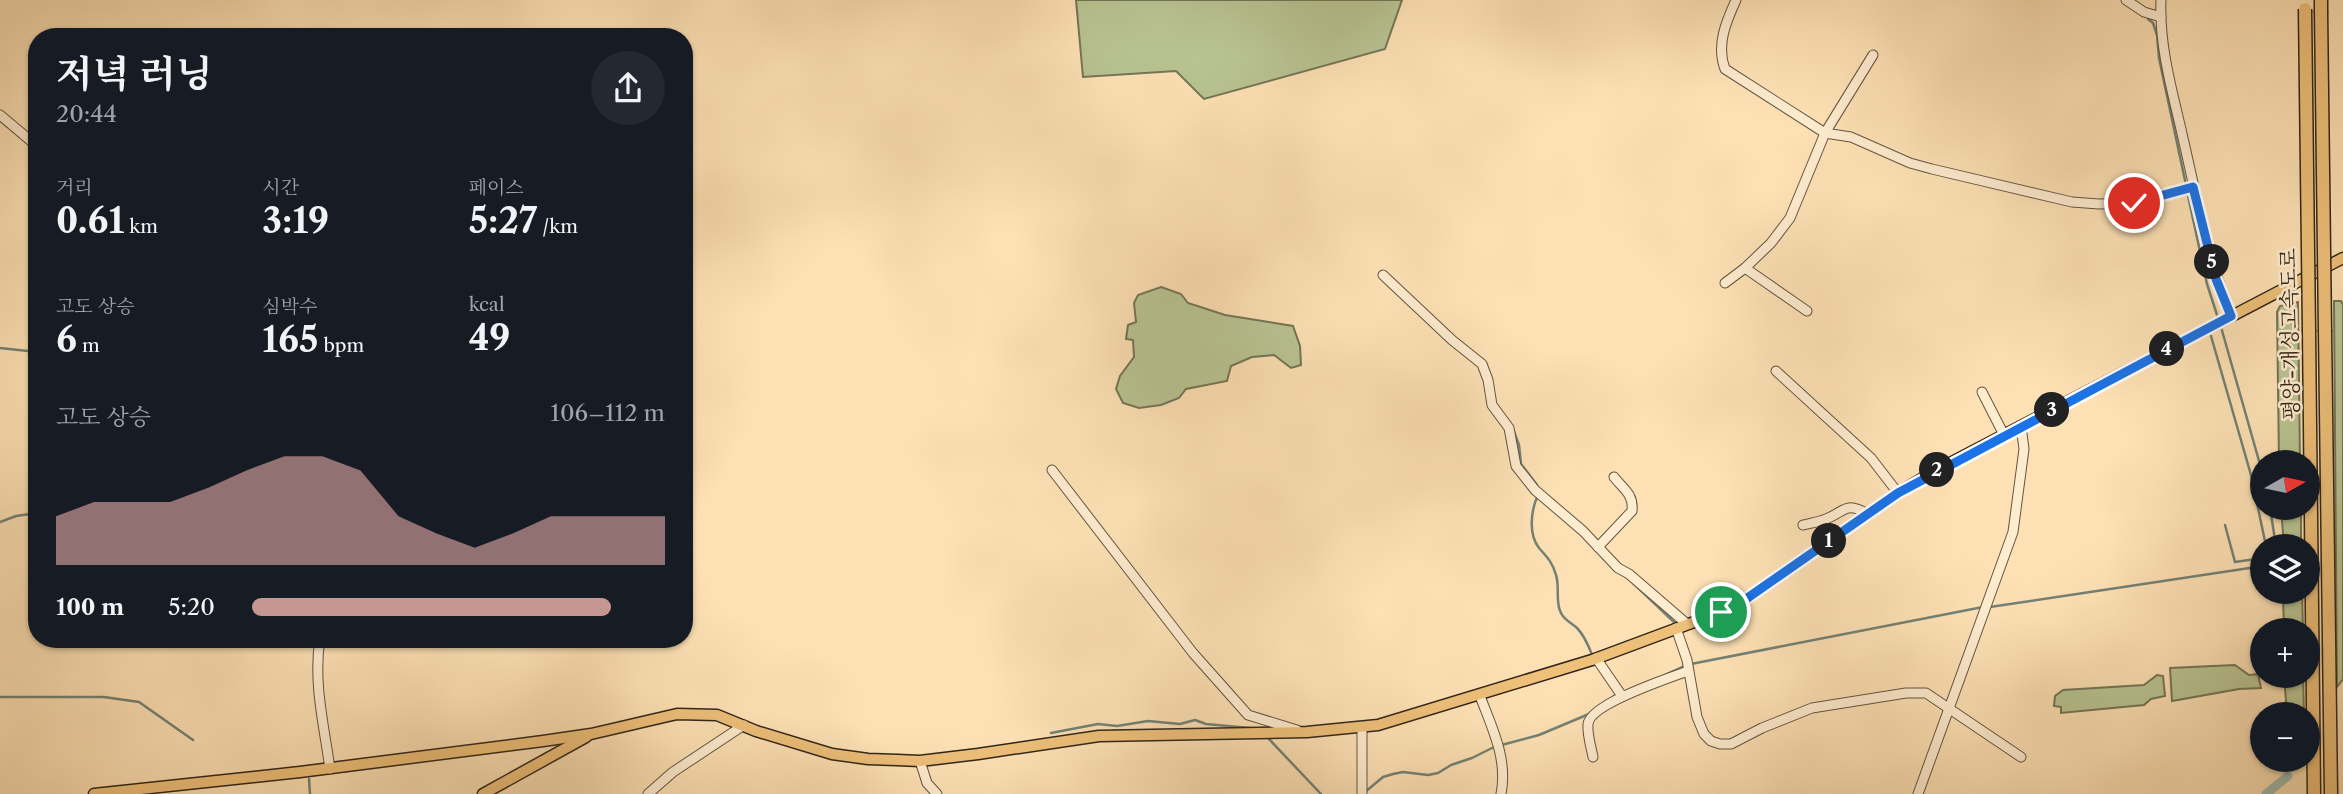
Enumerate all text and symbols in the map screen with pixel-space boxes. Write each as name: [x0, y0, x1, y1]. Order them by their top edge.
text: 저녁 러닝: [56, 50, 212, 97]
button: share: [591, 51, 665, 125]
text: 20:44: [56, 100, 117, 128]
pin: [2104, 173, 2164, 233]
text: 거리: [56, 176, 93, 199]
text: 시간: [262, 176, 299, 199]
text: 페이스: [469, 176, 524, 199]
icon: check: [2115, 184, 2153, 222]
text: 0.61: [56, 199, 124, 242]
text: 3:19: [262, 199, 329, 242]
text: 5:27: [469, 199, 537, 242]
text: km: [124, 215, 158, 238]
text: /km: [537, 215, 578, 238]
pin: 5: [2194, 244, 2230, 280]
street label: 평양-개성고속도로: [2276, 248, 2303, 420]
text: 5: [2206, 250, 2217, 273]
text: kcal: [469, 293, 505, 316]
text: 고도 상승: [56, 295, 134, 318]
text: 심박수: [262, 295, 317, 318]
text: 49: [469, 316, 510, 359]
text: 6: [56, 318, 77, 361]
text: 165: [262, 318, 318, 361]
pin: 4: [2150, 332, 2184, 366]
text: m: [77, 334, 100, 357]
text: bpm: [318, 334, 364, 357]
text: 4: [2161, 337, 2172, 360]
pin: 3: [2035, 392, 2070, 428]
text: 3: [2046, 398, 2057, 421]
text: 106–112 m: [550, 399, 665, 427]
text: 고도 상승: [56, 403, 151, 431]
north arrow: [2250, 450, 2320, 520]
map controls: [2250, 450, 2320, 772]
pin: 2: [1920, 452, 1954, 488]
text: 2: [1931, 458, 1942, 481]
pin: 1: [1812, 524, 1846, 558]
text: 1: [1824, 529, 1833, 552]
button: layers: [2250, 534, 2320, 604]
pin: [1691, 582, 1751, 642]
text: 100 m: [56, 593, 124, 621]
text: 5:20: [168, 593, 215, 621]
icon: arrive: [1702, 593, 1740, 631]
button: +: [2250, 618, 2320, 688]
button: −: [2250, 702, 2320, 772]

